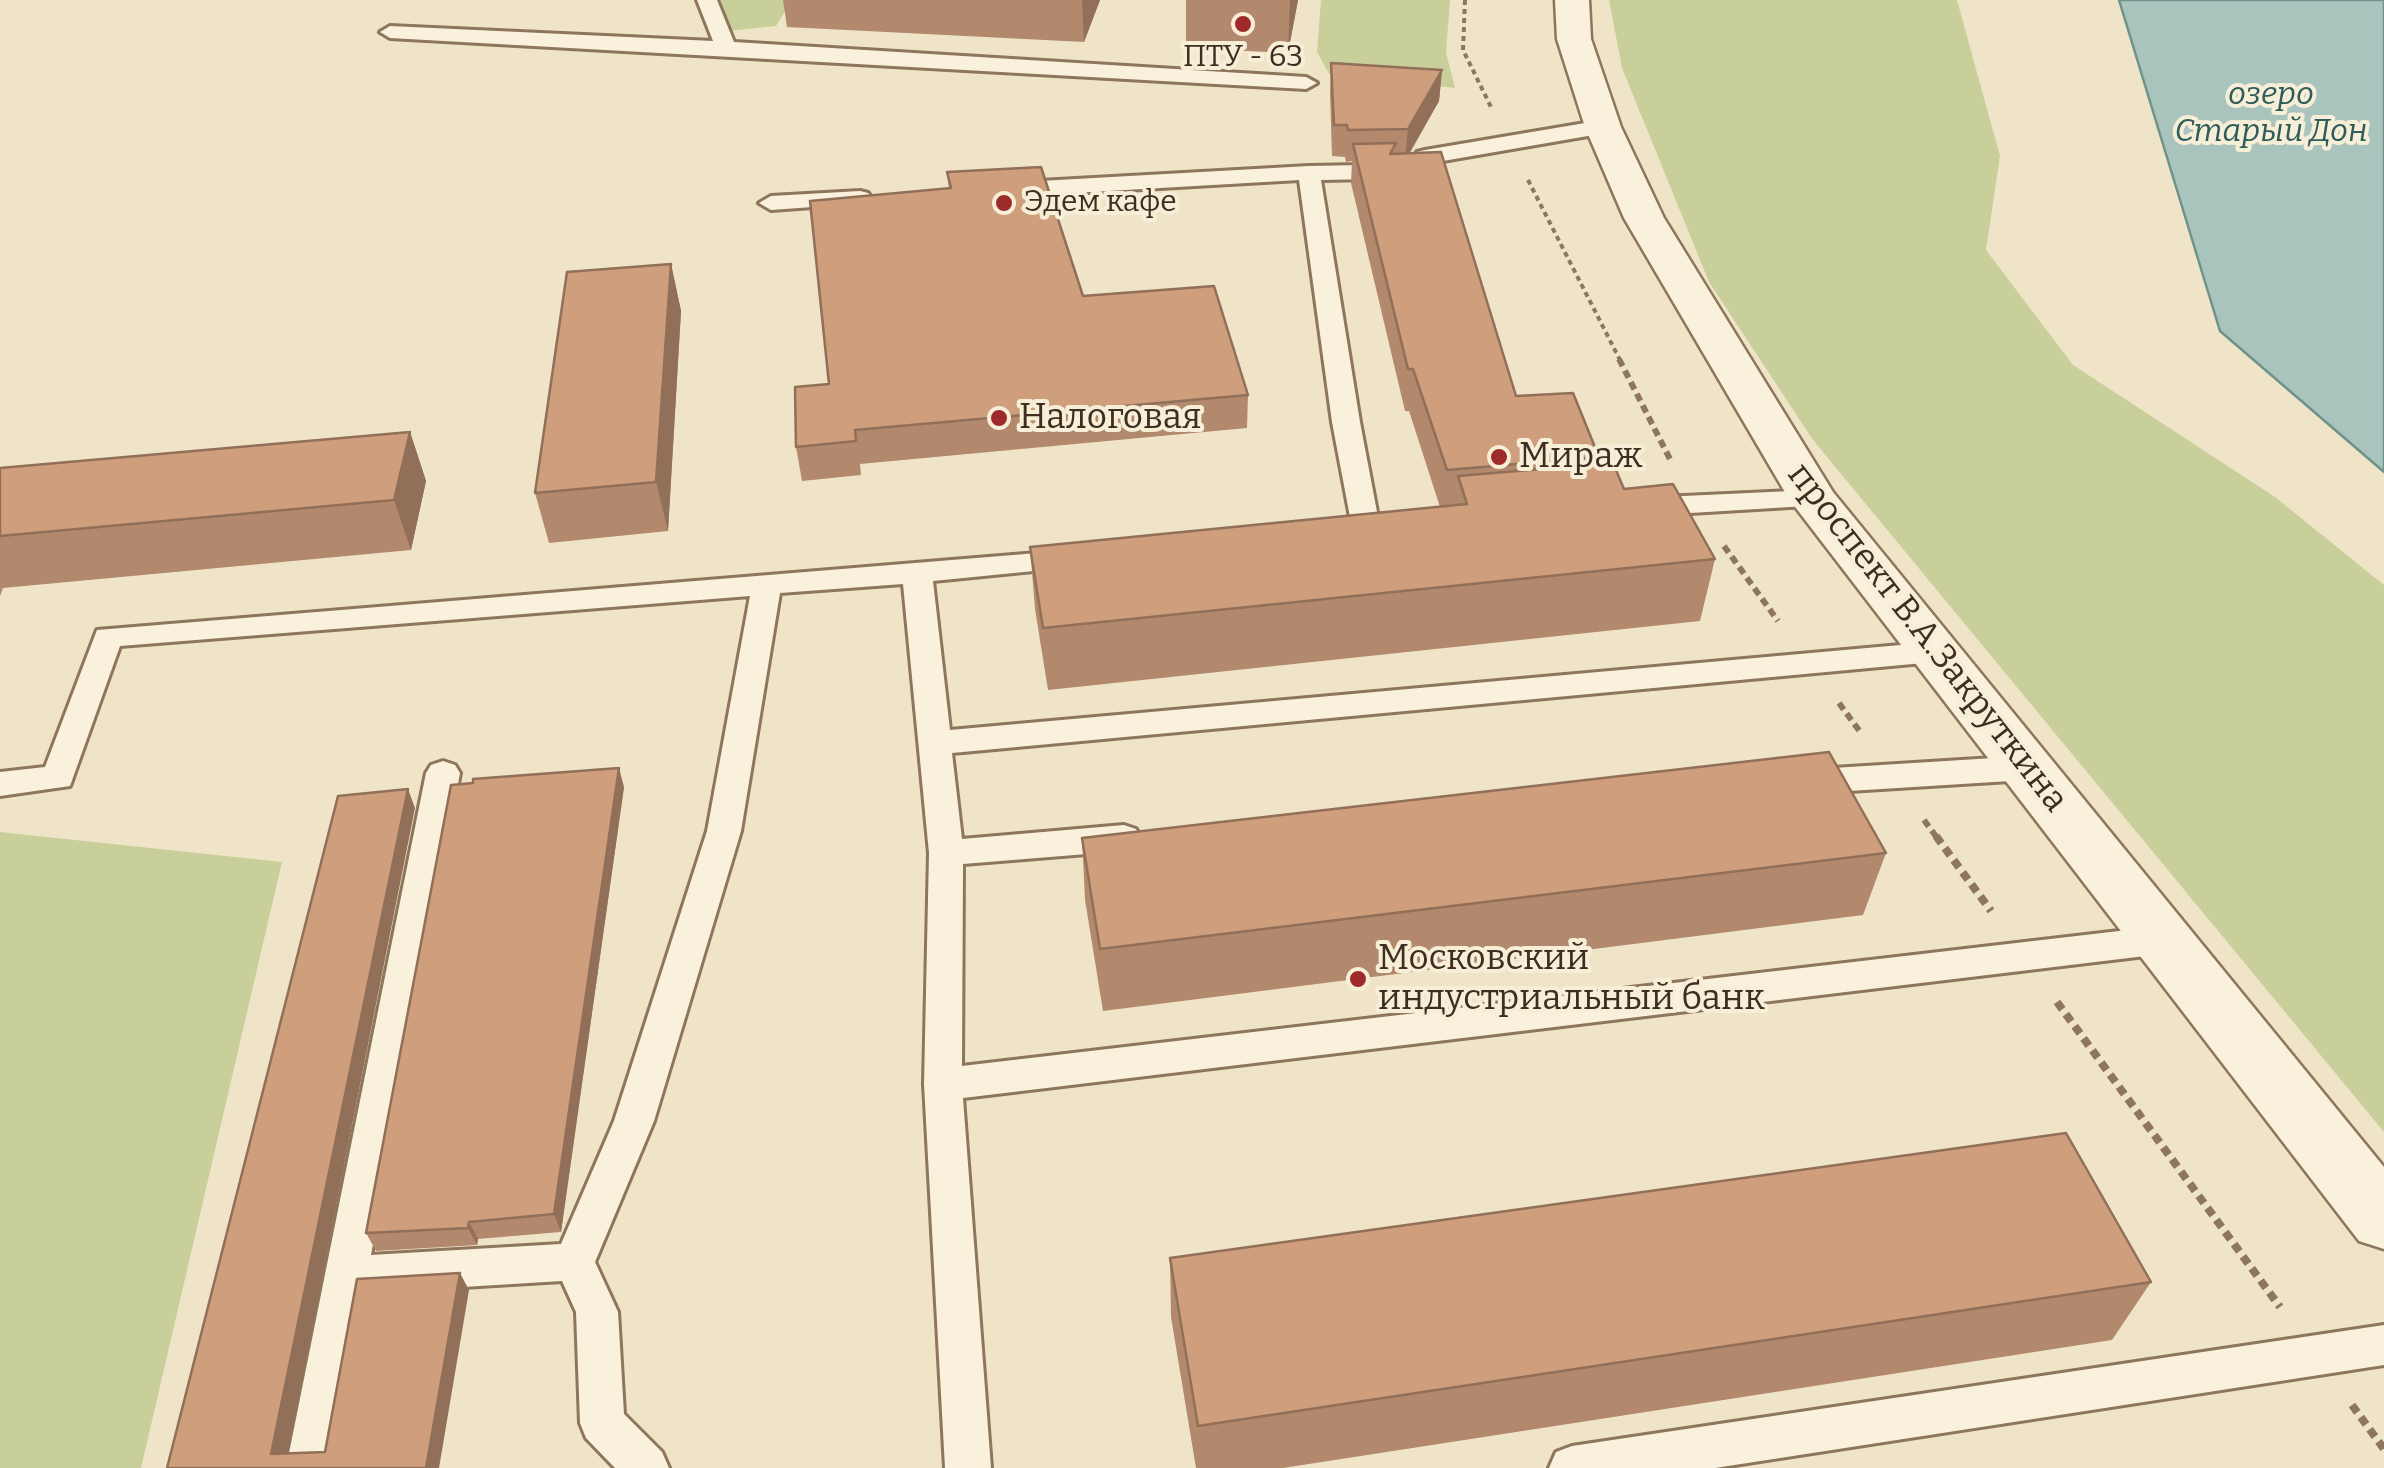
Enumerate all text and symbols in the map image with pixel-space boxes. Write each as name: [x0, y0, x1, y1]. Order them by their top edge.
marker: ПТУ - 63: [1232, 13, 1254, 35]
place label: ПТУ - 63: [1183, 40, 1303, 76]
water label: озеро Старый Дон: [2174, 76, 2368, 151]
place label: Эдем кафе: [1024, 185, 1177, 221]
marker: Эдем кафе: [993, 192, 1015, 214]
place label: Налоговая: [1019, 397, 1201, 439]
marker: Налоговая: [988, 407, 1010, 429]
place label: Мираж: [1519, 436, 1643, 478]
marker: Мираж: [1488, 446, 1510, 468]
street label: проспект В.А.Закруткина: [1778, 455, 2076, 821]
place label: Московский индустриальный банк: [1378, 938, 1765, 1020]
marker: Московский индустриальный банк: [1347, 968, 1369, 990]

